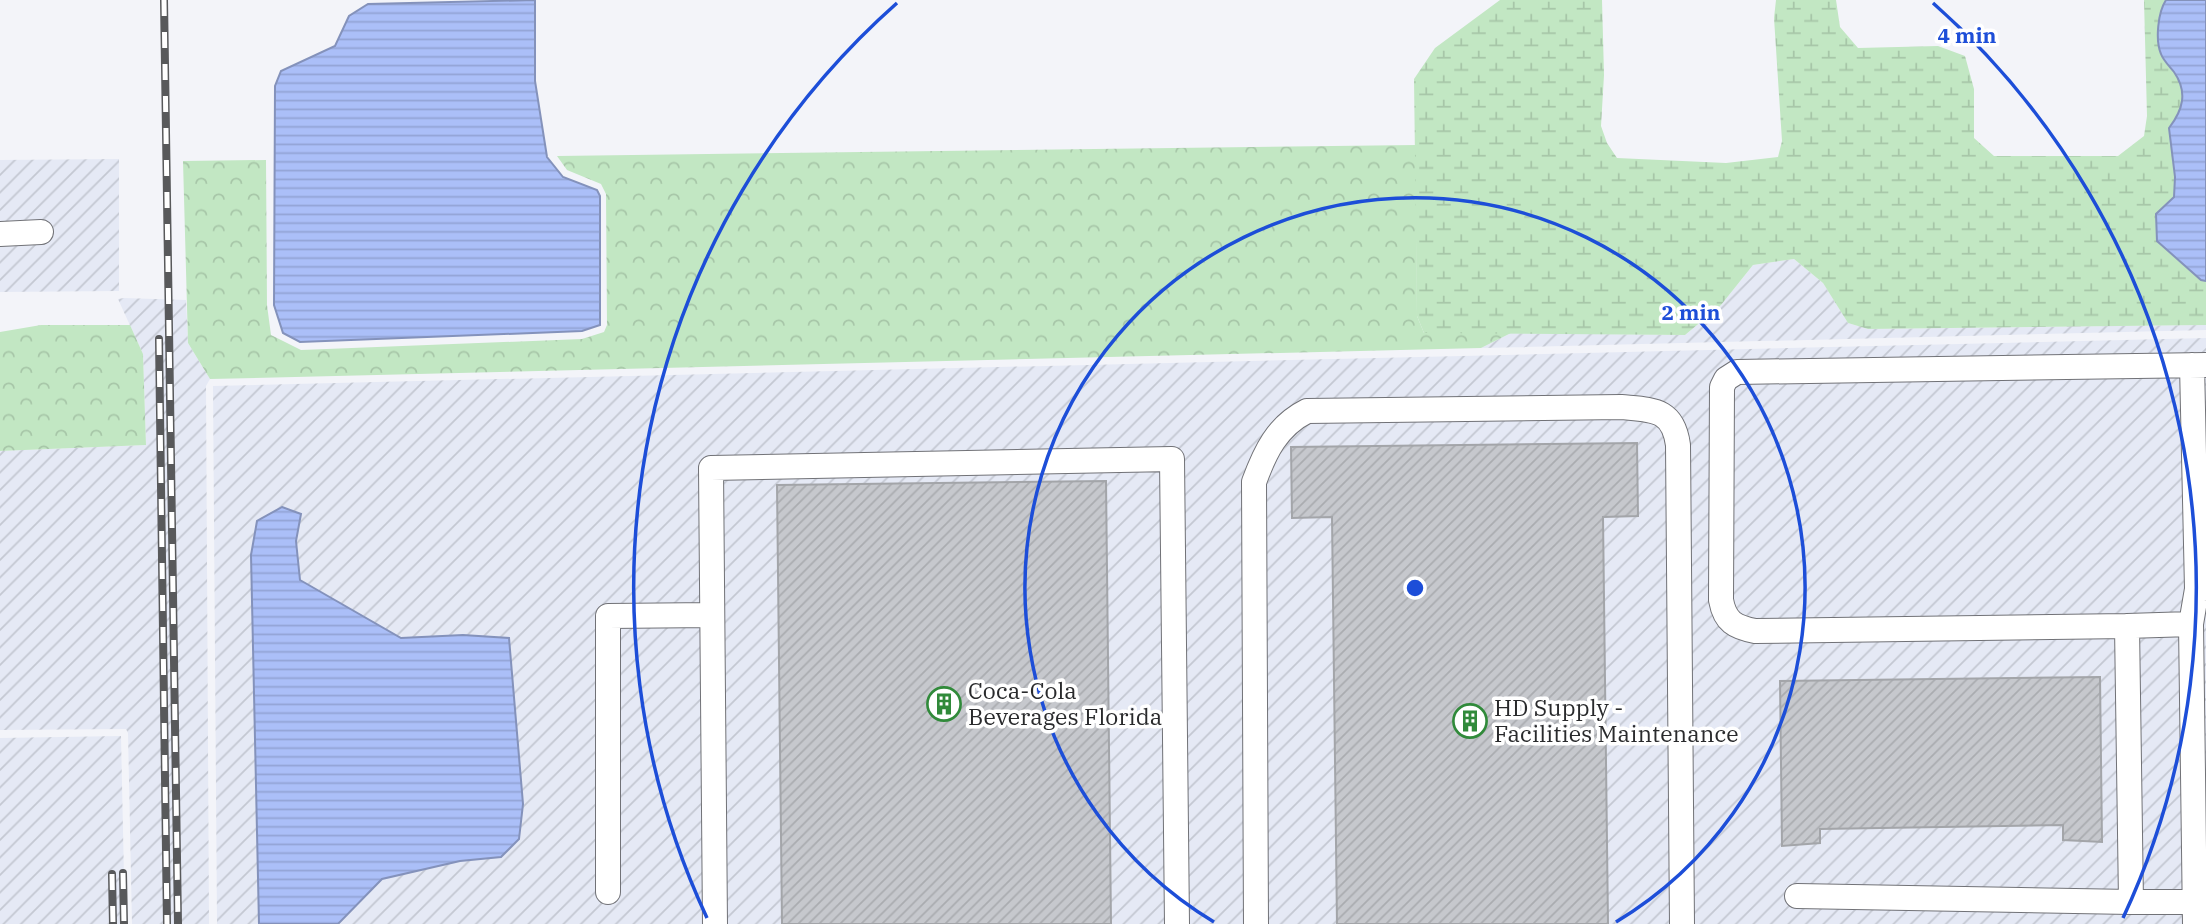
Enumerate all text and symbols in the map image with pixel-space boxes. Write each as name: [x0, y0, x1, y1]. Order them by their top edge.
text: 4 min: [1938, 21, 1996, 49]
text: 2 min: [1662, 298, 1720, 326]
centre of rings: [1403, 576, 1427, 600]
place label: Coca-Cola Beverages Florida: [968, 675, 1162, 731]
building icon: Coca-Cola Beverages Florida: [925, 685, 963, 723]
place label: HD Supply - Facilities Maintenance: [1494, 692, 1738, 748]
building icon: HD Supply - Facilities Maintenance: [1451, 702, 1489, 740]

